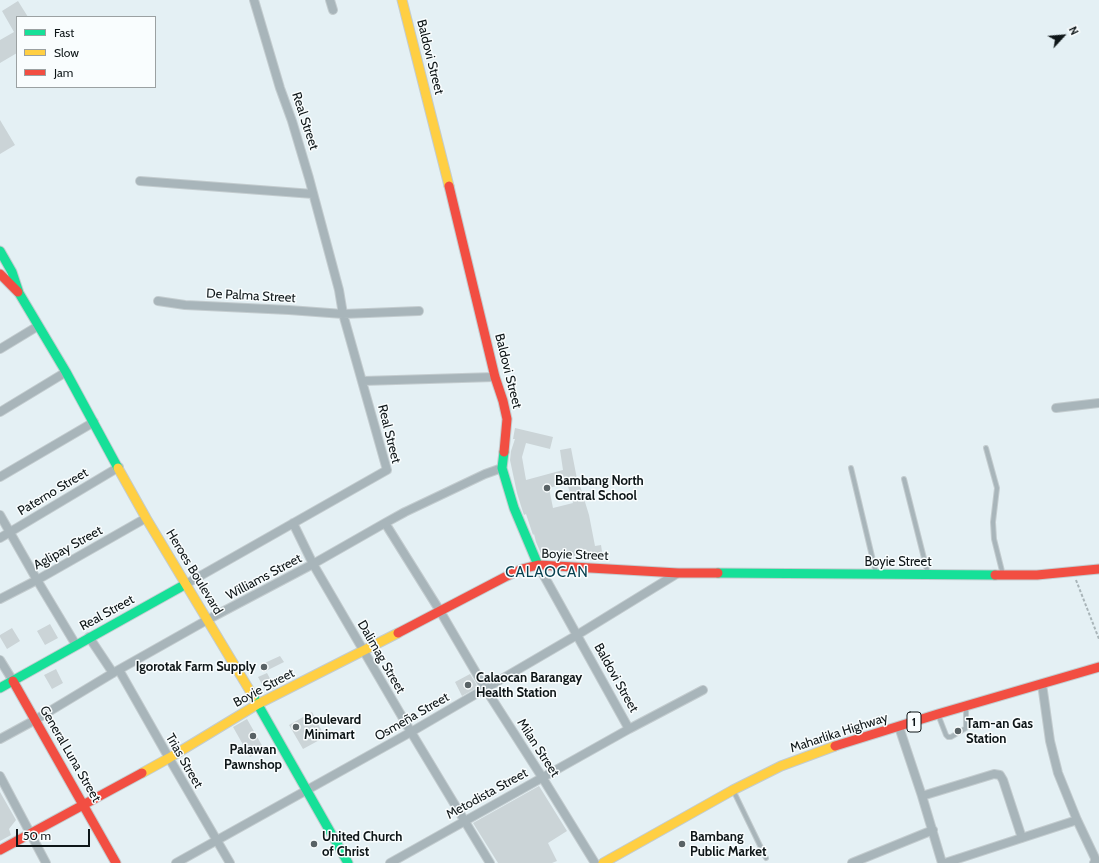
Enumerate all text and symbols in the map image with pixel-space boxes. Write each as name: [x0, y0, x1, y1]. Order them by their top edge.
legend: [16, 16, 156, 88]
north arrow: [1043, 16, 1083, 56]
street label: Baldovi Street: [413, 18, 447, 96]
text: N: [1066, 24, 1082, 37]
text: Fast: [54, 25, 74, 40]
text: Slow: [54, 45, 79, 60]
text: Jam: [54, 65, 73, 80]
street label: Real Street: [288, 90, 322, 152]
street label: De Palma Street: [206, 286, 296, 306]
street label: Baldovi Street: [491, 332, 525, 410]
street label: Real Street: [374, 403, 404, 465]
street label: Paterno Street: [15, 465, 91, 519]
place label: Bambang North Central School: [555, 473, 644, 504]
marker: Bambang North Central School: [542, 483, 552, 493]
street label: Aglipay Street: [31, 523, 105, 573]
street label: Heroes Boulevard: [162, 527, 226, 617]
street label: Boyie Street: [541, 546, 609, 564]
street label: Williams Street: [224, 551, 304, 603]
street label: Boyie Street: [864, 554, 932, 570]
district label: CALAOCAN: [505, 564, 589, 582]
street label: Real Street: [77, 592, 137, 634]
street label: Dalimag Street: [354, 618, 408, 696]
street label: Baldovi Street: [591, 641, 641, 715]
place label: Igorotak Farm Supply: [136, 659, 256, 675]
marker: Igorotak Farm Supply: [259, 662, 269, 672]
street label: Boyie Street: [231, 665, 297, 711]
place label: Calaocan Barangay Health Station: [476, 670, 582, 701]
marker: Calaocan Barangay Health Station: [463, 680, 473, 690]
street label: Osmeña Street: [372, 689, 452, 745]
street label: General Luna Street: [36, 703, 104, 805]
street label: Maharlika Highway: [788, 710, 890, 756]
place label: Boulevard Minimart: [304, 712, 361, 743]
road number: 1: [907, 712, 921, 732]
street label: Milan Street: [513, 716, 563, 780]
place label: Tam-an Gas Station: [966, 716, 1033, 747]
marker: Boulevard Minimart: [291, 722, 301, 732]
marker: Tam-an Gas Station: [953, 726, 963, 736]
street label: Trias Street: [162, 731, 206, 791]
marker: Palawan Pawnshop: [248, 731, 258, 741]
place label: Palawan Pawnshop: [224, 742, 282, 773]
street label: Metodista Street: [443, 765, 531, 823]
scale bar: [18, 821, 92, 847]
text: 50 m: [23, 828, 51, 843]
place label: United Church of Christ: [322, 829, 402, 860]
place label: Bambang Public Market: [690, 829, 766, 860]
marker: United Church of Christ: [309, 839, 319, 849]
marker: Bambang Public Market: [677, 839, 687, 849]

